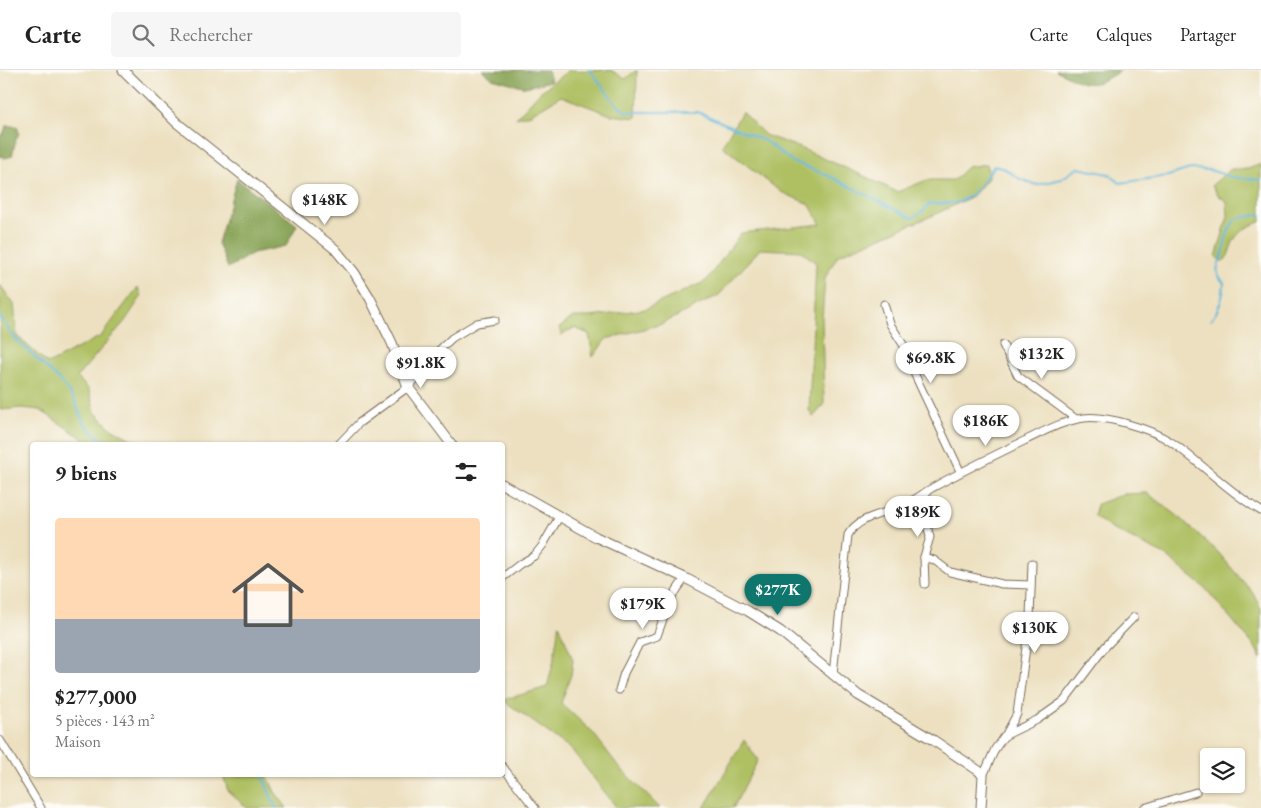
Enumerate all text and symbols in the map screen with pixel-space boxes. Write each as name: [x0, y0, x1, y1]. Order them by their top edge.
search box: [111, 12, 461, 57]
text: Carte: [25, 19, 81, 50]
icon: search: [129, 21, 157, 49]
text: Rechercher: [169, 22, 253, 47]
text: Carte: [1029, 23, 1068, 46]
text: Calques: [1096, 23, 1152, 46]
text: Partager: [1180, 23, 1236, 46]
pin: $148K: [290, 184, 360, 226]
text: $148K: [303, 189, 347, 210]
pin: $132K: [1007, 338, 1077, 380]
pin: $69.8K: [890, 342, 972, 384]
text: $132K: [1020, 343, 1064, 364]
pin: $91.8K: [380, 346, 462, 389]
text: $69.8K: [907, 347, 955, 368]
text: $91.8K: [397, 352, 445, 373]
pin: $186K: [951, 404, 1021, 447]
text: $186K: [964, 410, 1008, 431]
icon: filters: [452, 458, 480, 486]
text: 9 biens: [55, 459, 117, 486]
pin: $189K: [883, 496, 953, 538]
text: $189K: [896, 501, 940, 522]
icon: home: [223, 550, 313, 640]
pin: $277K: [743, 574, 813, 616]
text: $277K: [756, 579, 800, 600]
pin: $179K: [608, 588, 678, 630]
text: $179K: [621, 593, 665, 614]
pin: $130K: [1000, 612, 1070, 654]
text: $130K: [1013, 617, 1057, 638]
text: $277,000: [55, 683, 137, 710]
text: 5 pièces · 143 m²: [55, 710, 155, 731]
text: Maison: [55, 731, 101, 752]
map controls: [1200, 748, 1245, 793]
button: layers: [1200, 748, 1245, 793]

